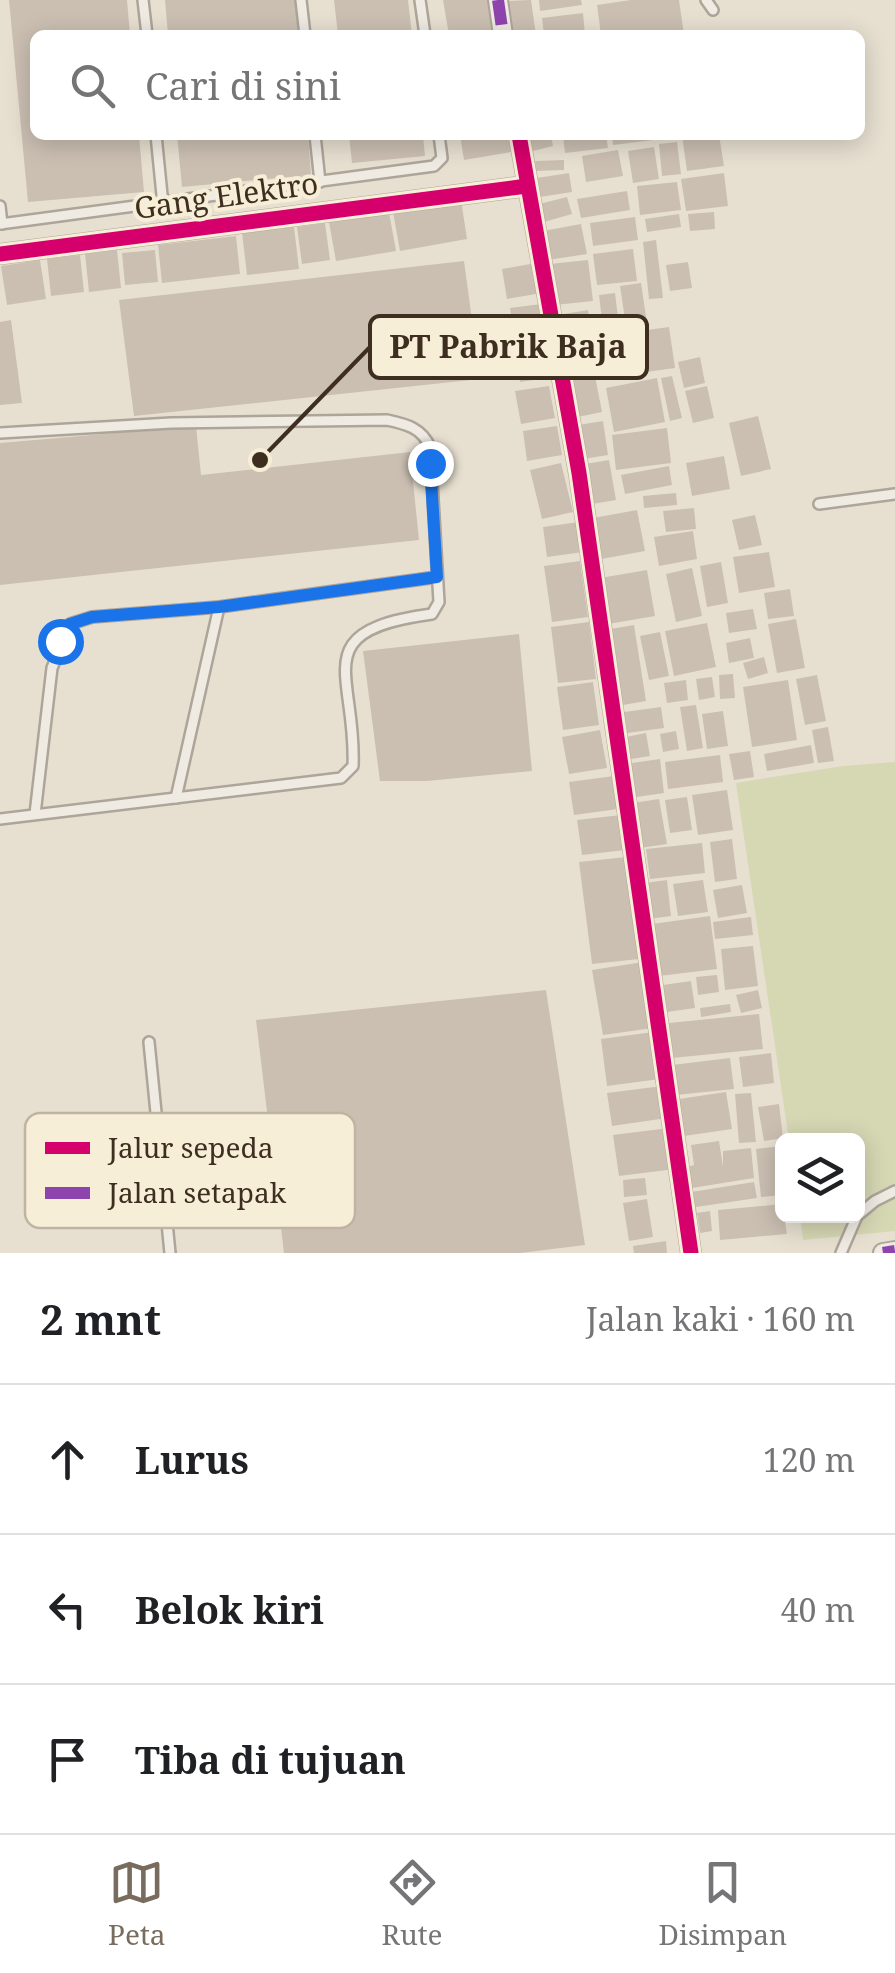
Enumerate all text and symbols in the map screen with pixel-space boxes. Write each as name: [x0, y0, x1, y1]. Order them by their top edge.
search box: [30, 30, 865, 140]
icon: search: [65, 58, 120, 113]
text: Cari di sini: [145, 59, 341, 111]
street label: Gang Elektro: [131, 162, 321, 228]
callout: PT Pabrik Baja: [370, 316, 647, 378]
text: PT Pabrik Baja: [389, 324, 627, 367]
route end: [408, 441, 454, 487]
route start: [38, 619, 84, 665]
legend: [25, 1113, 355, 1228]
text: Jalur sepeda: [107, 1128, 273, 1166]
map controls: [775, 1133, 865, 1223]
button: layers: [775, 1133, 865, 1223]
text: Jalan setapak: [107, 1173, 287, 1211]
text: 2 mnt: [40, 1290, 161, 1347]
text: Jalan kaki · 160 m: [586, 1297, 855, 1340]
icon: ahead: [40, 1432, 95, 1487]
text: Lurus: [135, 1433, 249, 1485]
text: 120 m: [763, 1438, 855, 1481]
icon: left: [40, 1582, 95, 1637]
text: Belok kiri: [135, 1583, 324, 1635]
text: 40 m: [781, 1588, 855, 1631]
icon: arrive: [40, 1732, 95, 1787]
text: Tiba di tujuan: [135, 1733, 406, 1785]
tab: Peta: [108, 1855, 166, 1953]
tab: Rute: [382, 1855, 443, 1953]
tab: Disimpan: [659, 1855, 787, 1953]

